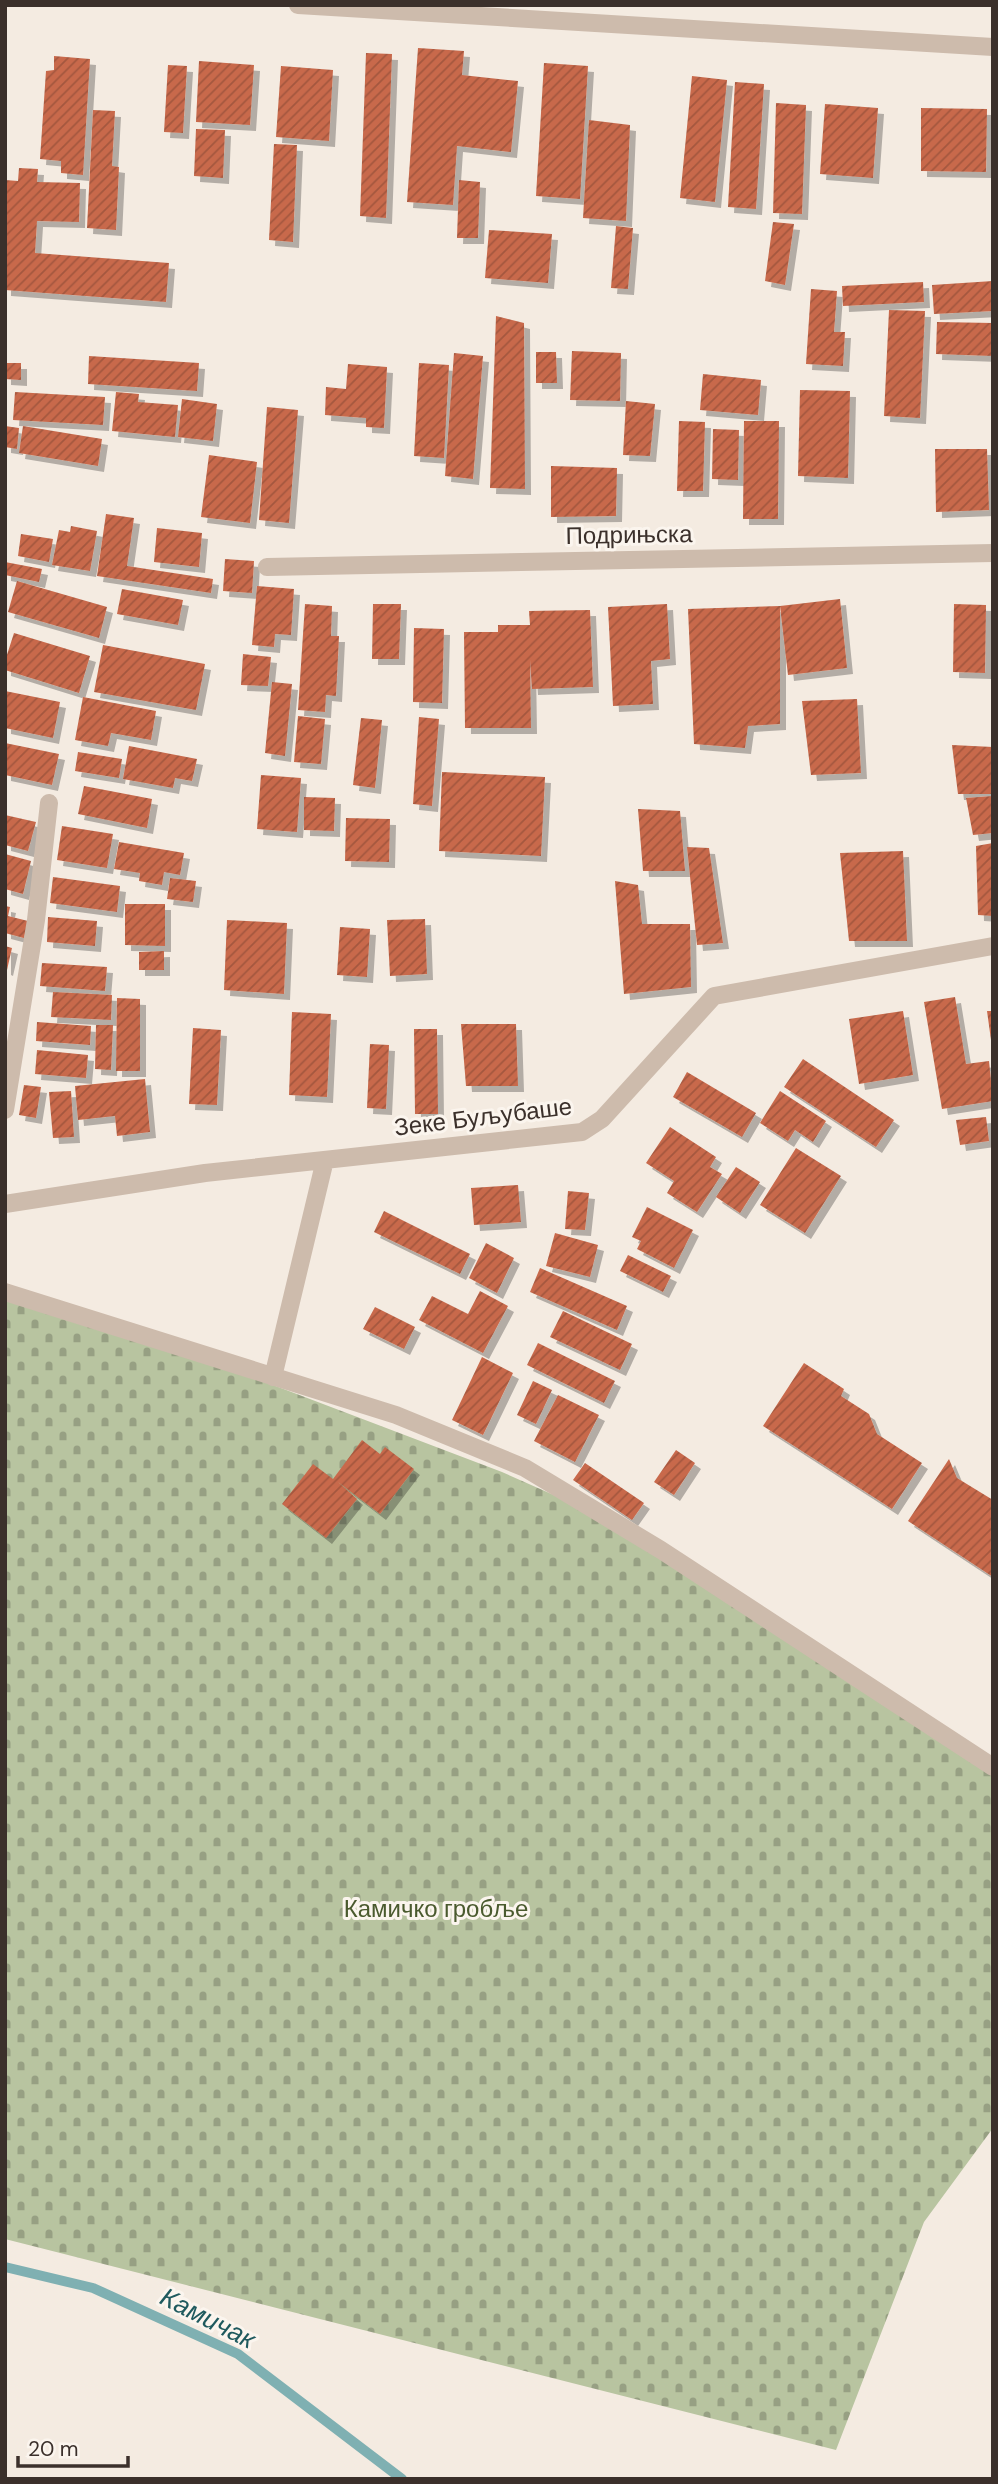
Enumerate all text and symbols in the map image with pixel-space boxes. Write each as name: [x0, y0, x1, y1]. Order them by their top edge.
street label: Подрињска: [565, 518, 693, 551]
street label: Зеке Буљубаше: [392, 1090, 574, 1143]
park label: Камичко гробље: [344, 1893, 528, 1924]
water label: Камичак: [155, 2280, 263, 2357]
scale bar: [18, 2424, 128, 2468]
text: 20 m: [28, 2435, 79, 2463]

